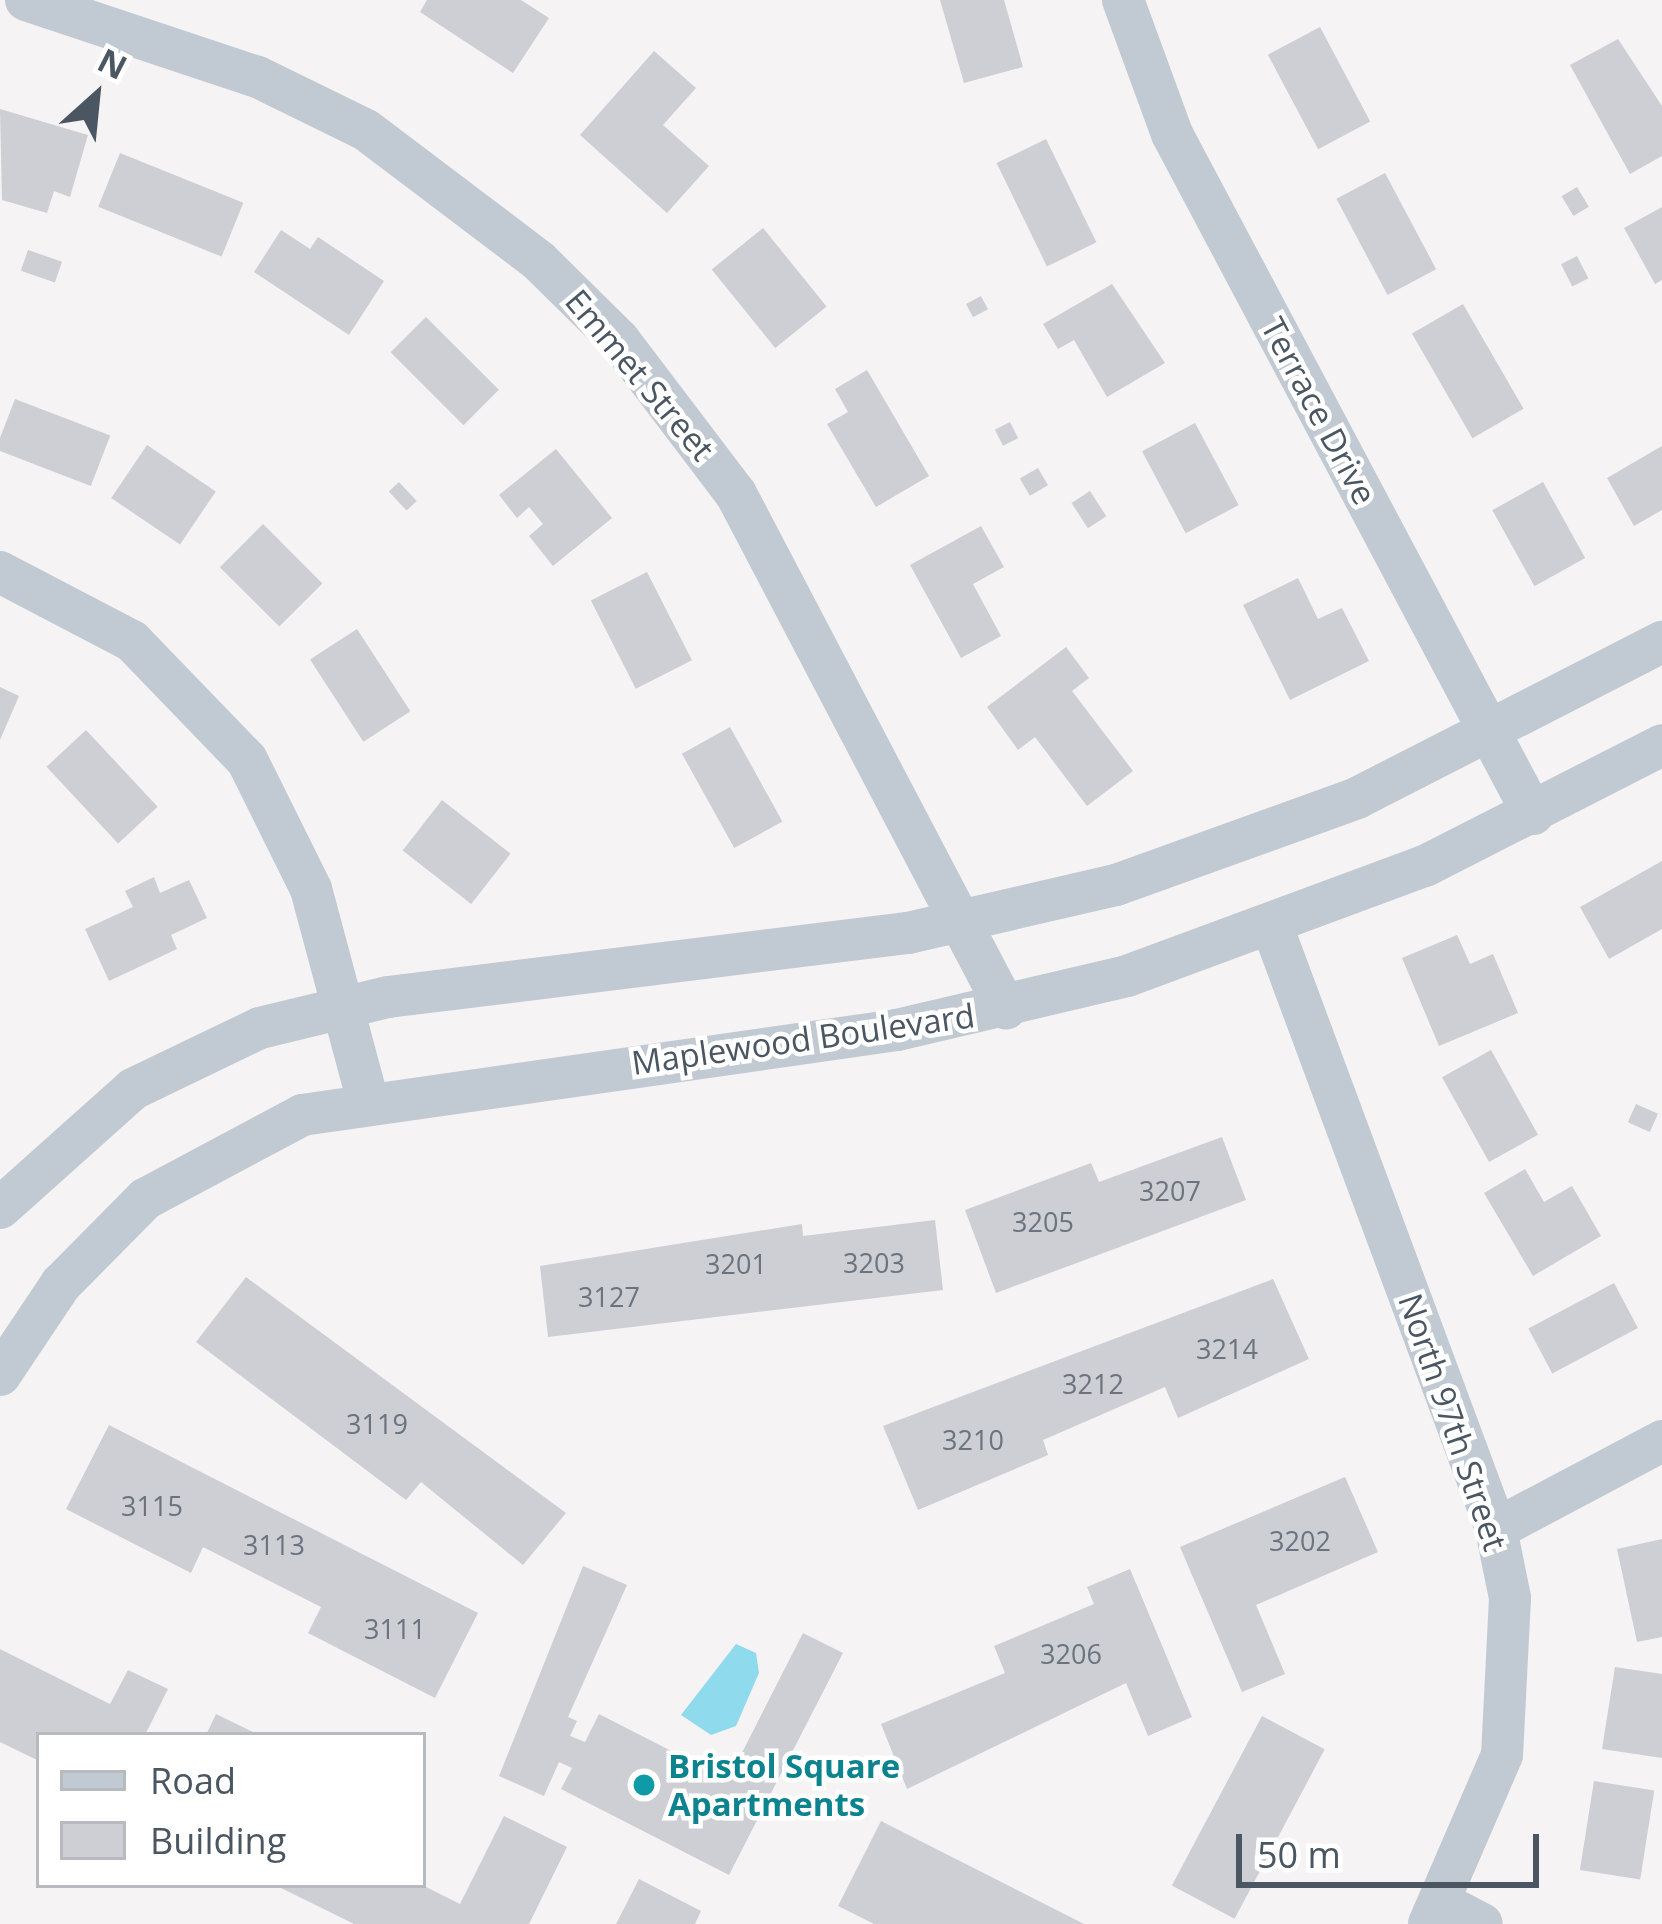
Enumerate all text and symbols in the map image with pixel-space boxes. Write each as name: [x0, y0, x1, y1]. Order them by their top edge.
north arrow: [36, 36, 156, 156]
text: N: [90, 37, 135, 90]
street label: Emmet Street: [557, 282, 723, 468]
street label: Terrace Drive: [1253, 311, 1385, 511]
street label: Maplewood Boulevard: [629, 995, 977, 1083]
house number: 3207: [1139, 1175, 1201, 1207]
house number: 3205: [1012, 1206, 1074, 1238]
house number: 3203: [843, 1247, 905, 1279]
house number: 3201: [705, 1248, 767, 1280]
house number: 3127: [578, 1281, 640, 1313]
street label: North 97th Street: [1390, 1288, 1516, 1556]
house number: 3214: [1196, 1333, 1258, 1365]
house number: 3212: [1062, 1368, 1124, 1400]
house number: 3119: [346, 1408, 408, 1440]
house number: 3210: [942, 1424, 1004, 1456]
house number: 3115: [121, 1490, 183, 1522]
house number: 3202: [1269, 1525, 1331, 1557]
house number: 3113: [243, 1529, 305, 1561]
house number: 3111: [364, 1613, 426, 1645]
house number: 3206: [1040, 1638, 1102, 1670]
legend: [36, 1732, 426, 1888]
place label: Bristol Square Apartments: [668, 1746, 900, 1824]
text: Road: [150, 1756, 236, 1805]
marker: Bristol Square Apartments: [631, 1772, 657, 1798]
scale bar: [1242, 1810, 1545, 1884]
text: Building: [150, 1816, 286, 1865]
text: 50 m: [1257, 1830, 1341, 1879]

